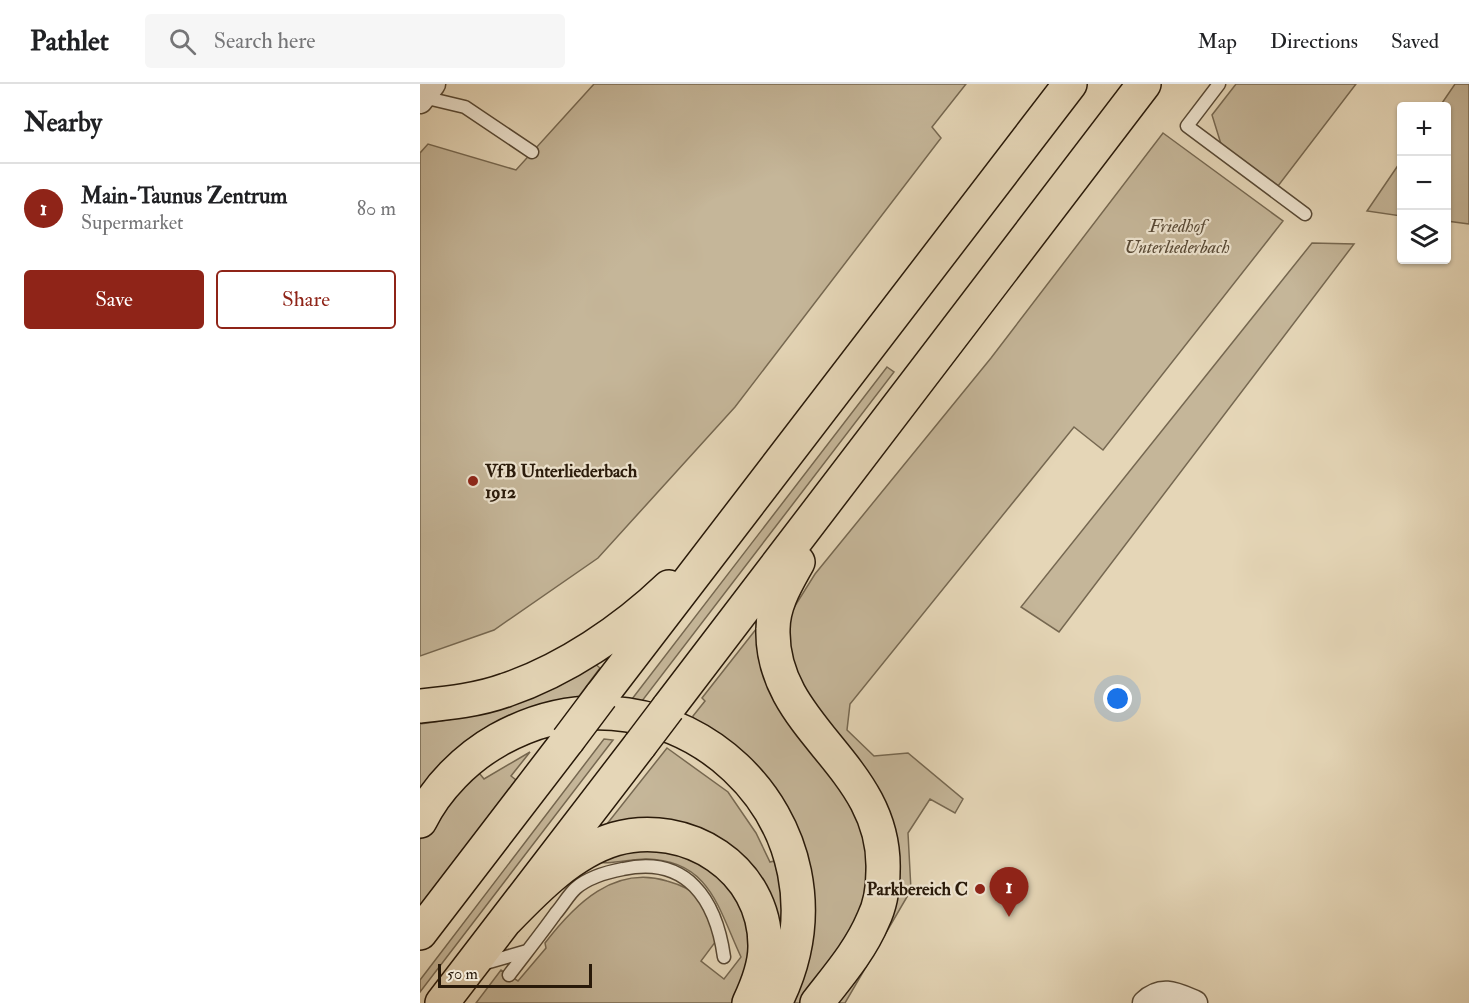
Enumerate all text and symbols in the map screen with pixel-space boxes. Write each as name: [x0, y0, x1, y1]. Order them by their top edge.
search box: [145, 14, 565, 68]
text: Pathlet: [30, 24, 109, 59]
icon: search: [166, 25, 199, 58]
text: Search here: [214, 27, 316, 55]
text: Map: [1197, 28, 1237, 55]
text: Directions: [1270, 28, 1358, 55]
text: Saved: [1391, 28, 1439, 55]
map controls: [1397, 102, 1451, 264]
button: +: [1397, 102, 1451, 156]
text: Nearby: [24, 107, 102, 139]
button: −: [1397, 156, 1451, 210]
text: Main-Taunus Zentrum: [81, 182, 287, 210]
text: 1: [40, 196, 47, 221]
text: 80 m: [357, 196, 396, 221]
text: Supermarket: [81, 210, 184, 235]
button: layers: [1397, 210, 1451, 264]
park label: Friedhof Unterliederbach: [1124, 215, 1230, 259]
button: Save: [24, 270, 204, 329]
button: Share: [216, 270, 396, 329]
place label: VfB Unterliederbach 1912: [484, 460, 638, 504]
marker: VfB Unterliederbach 1912: [466, 474, 480, 488]
your location: [1103, 684, 1132, 713]
pin: 1: [990, 868, 1028, 917]
place label: Parkbereich C: [867, 878, 968, 901]
marker: Parkbereich C: [973, 882, 987, 896]
scale bar: [438, 961, 592, 988]
text: 50 m: [447, 964, 478, 984]

